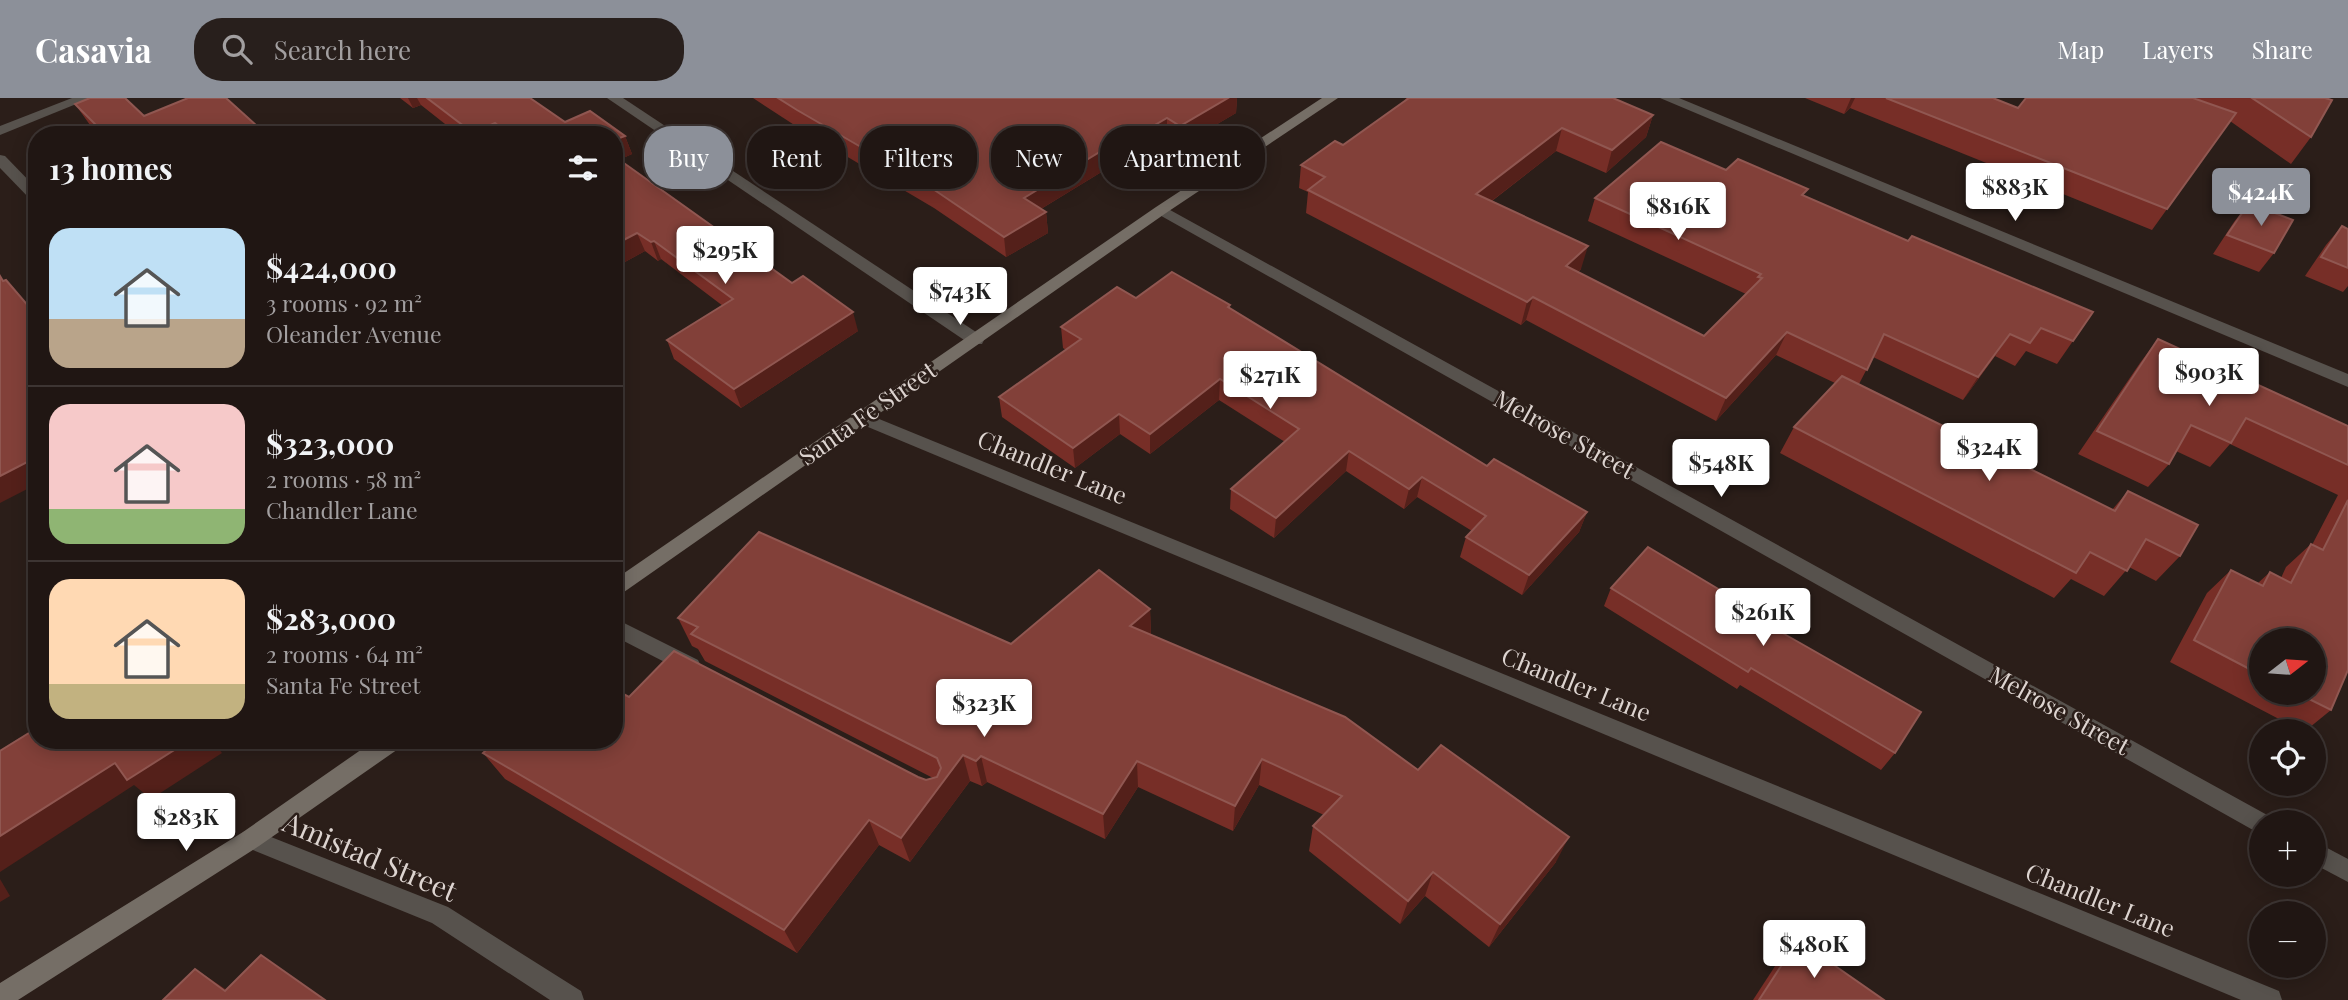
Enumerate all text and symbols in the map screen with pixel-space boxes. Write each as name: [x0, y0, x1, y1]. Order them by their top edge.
search box: [194, 18, 684, 81]
text: Casavia: [35, 27, 152, 71]
icon: search: [218, 30, 256, 68]
text: Search here: [274, 32, 411, 67]
text: Map: [2058, 33, 2104, 65]
text: Layers: [2142, 33, 2214, 65]
text: Share: [2252, 33, 2313, 65]
chip: Buy: [644, 126, 733, 189]
chip: Rent: [747, 126, 846, 189]
chip: Filters: [860, 126, 977, 189]
chip: New: [991, 126, 1086, 189]
chip: Apartment: [1100, 126, 1265, 189]
text: 13 homes: [49, 148, 173, 188]
icon: filters: [564, 149, 602, 187]
pin: $883K: [1966, 164, 2064, 223]
pin: $424K: [2212, 169, 2310, 228]
text: $883K: [1982, 170, 2048, 201]
text: $424K: [2228, 175, 2294, 206]
pin: $816K: [1629, 183, 1727, 242]
text: $816K: [1646, 189, 1710, 220]
pin: $295K: [676, 226, 774, 286]
text: $295K: [693, 233, 757, 264]
text: $424,000: [266, 247, 397, 287]
icon: home: [105, 256, 189, 340]
pin: $743K: [911, 268, 1009, 327]
text: $743K: [929, 274, 991, 305]
text: 3 rooms · 92 m²: [266, 287, 422, 318]
text: Oleander Avenue: [266, 318, 442, 349]
pin: $903K: [2160, 348, 2258, 408]
pin: $271K: [1221, 352, 1319, 411]
street label: Santa Fe Street: [792, 353, 942, 472]
text: $903K: [2175, 355, 2243, 386]
text: $271K: [1240, 358, 1300, 389]
street label: Melrose Street: [1489, 381, 1641, 485]
street label: Chandler Lane: [973, 422, 1132, 511]
text: $323,000: [266, 423, 394, 463]
pin: $324K: [1940, 424, 2038, 483]
text: $324K: [1957, 430, 2021, 461]
icon: home: [105, 432, 189, 516]
pin: $548K: [1672, 440, 1770, 499]
text: $548K: [1688, 446, 1754, 477]
text: 2 rooms · 58 m²: [266, 463, 421, 494]
text: Chandler Lane: [266, 494, 418, 525]
pin: $261K: [1714, 588, 1812, 648]
text: $261K: [1731, 595, 1795, 626]
text: $283,000: [266, 598, 396, 638]
icon: home: [105, 607, 189, 691]
north arrow: [2249, 628, 2326, 705]
map controls: [2249, 628, 2326, 978]
text: 2 rooms · 64 m²: [266, 638, 423, 669]
street label: Chandler Lane: [1497, 639, 1656, 728]
street label: Melrose Street: [1984, 657, 2136, 761]
text: Santa Fe Street: [266, 669, 420, 700]
pin: $323K: [935, 680, 1033, 739]
text: $323K: [952, 686, 1016, 717]
button: locate: [2249, 719, 2326, 796]
pin: $283K: [137, 794, 235, 853]
text: $283K: [153, 800, 219, 831]
street label: Amistad Street: [277, 802, 464, 909]
button: +: [2249, 810, 2326, 887]
street label: Chandler Lane: [2021, 855, 2180, 944]
button: −: [2249, 901, 2326, 978]
pin: $480K: [1765, 920, 1863, 980]
text: $480K: [1779, 927, 1849, 958]

